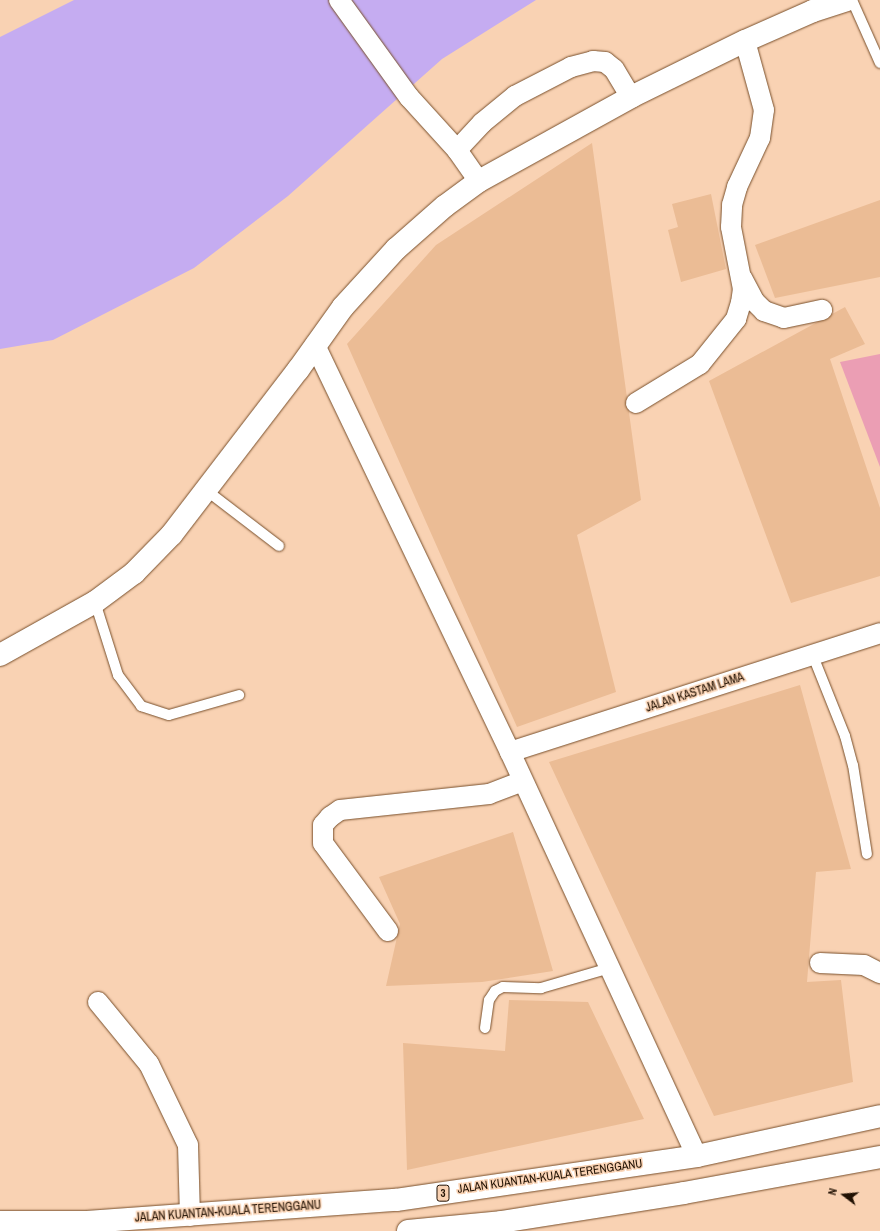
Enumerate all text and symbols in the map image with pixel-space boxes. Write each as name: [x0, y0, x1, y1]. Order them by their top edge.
street label: JALAN KASTAM LAMA: [644, 670, 746, 716]
street label: JALAN KUANTAN-KUALA TERENGGANU: [456, 1157, 644, 1197]
north arrow: [824, 1175, 864, 1215]
road number: 3: [436, 1184, 450, 1202]
text: N: [825, 1187, 840, 1197]
street label: JALAN KUANTAN-KUALA TERENGGANU: [134, 1198, 322, 1226]

